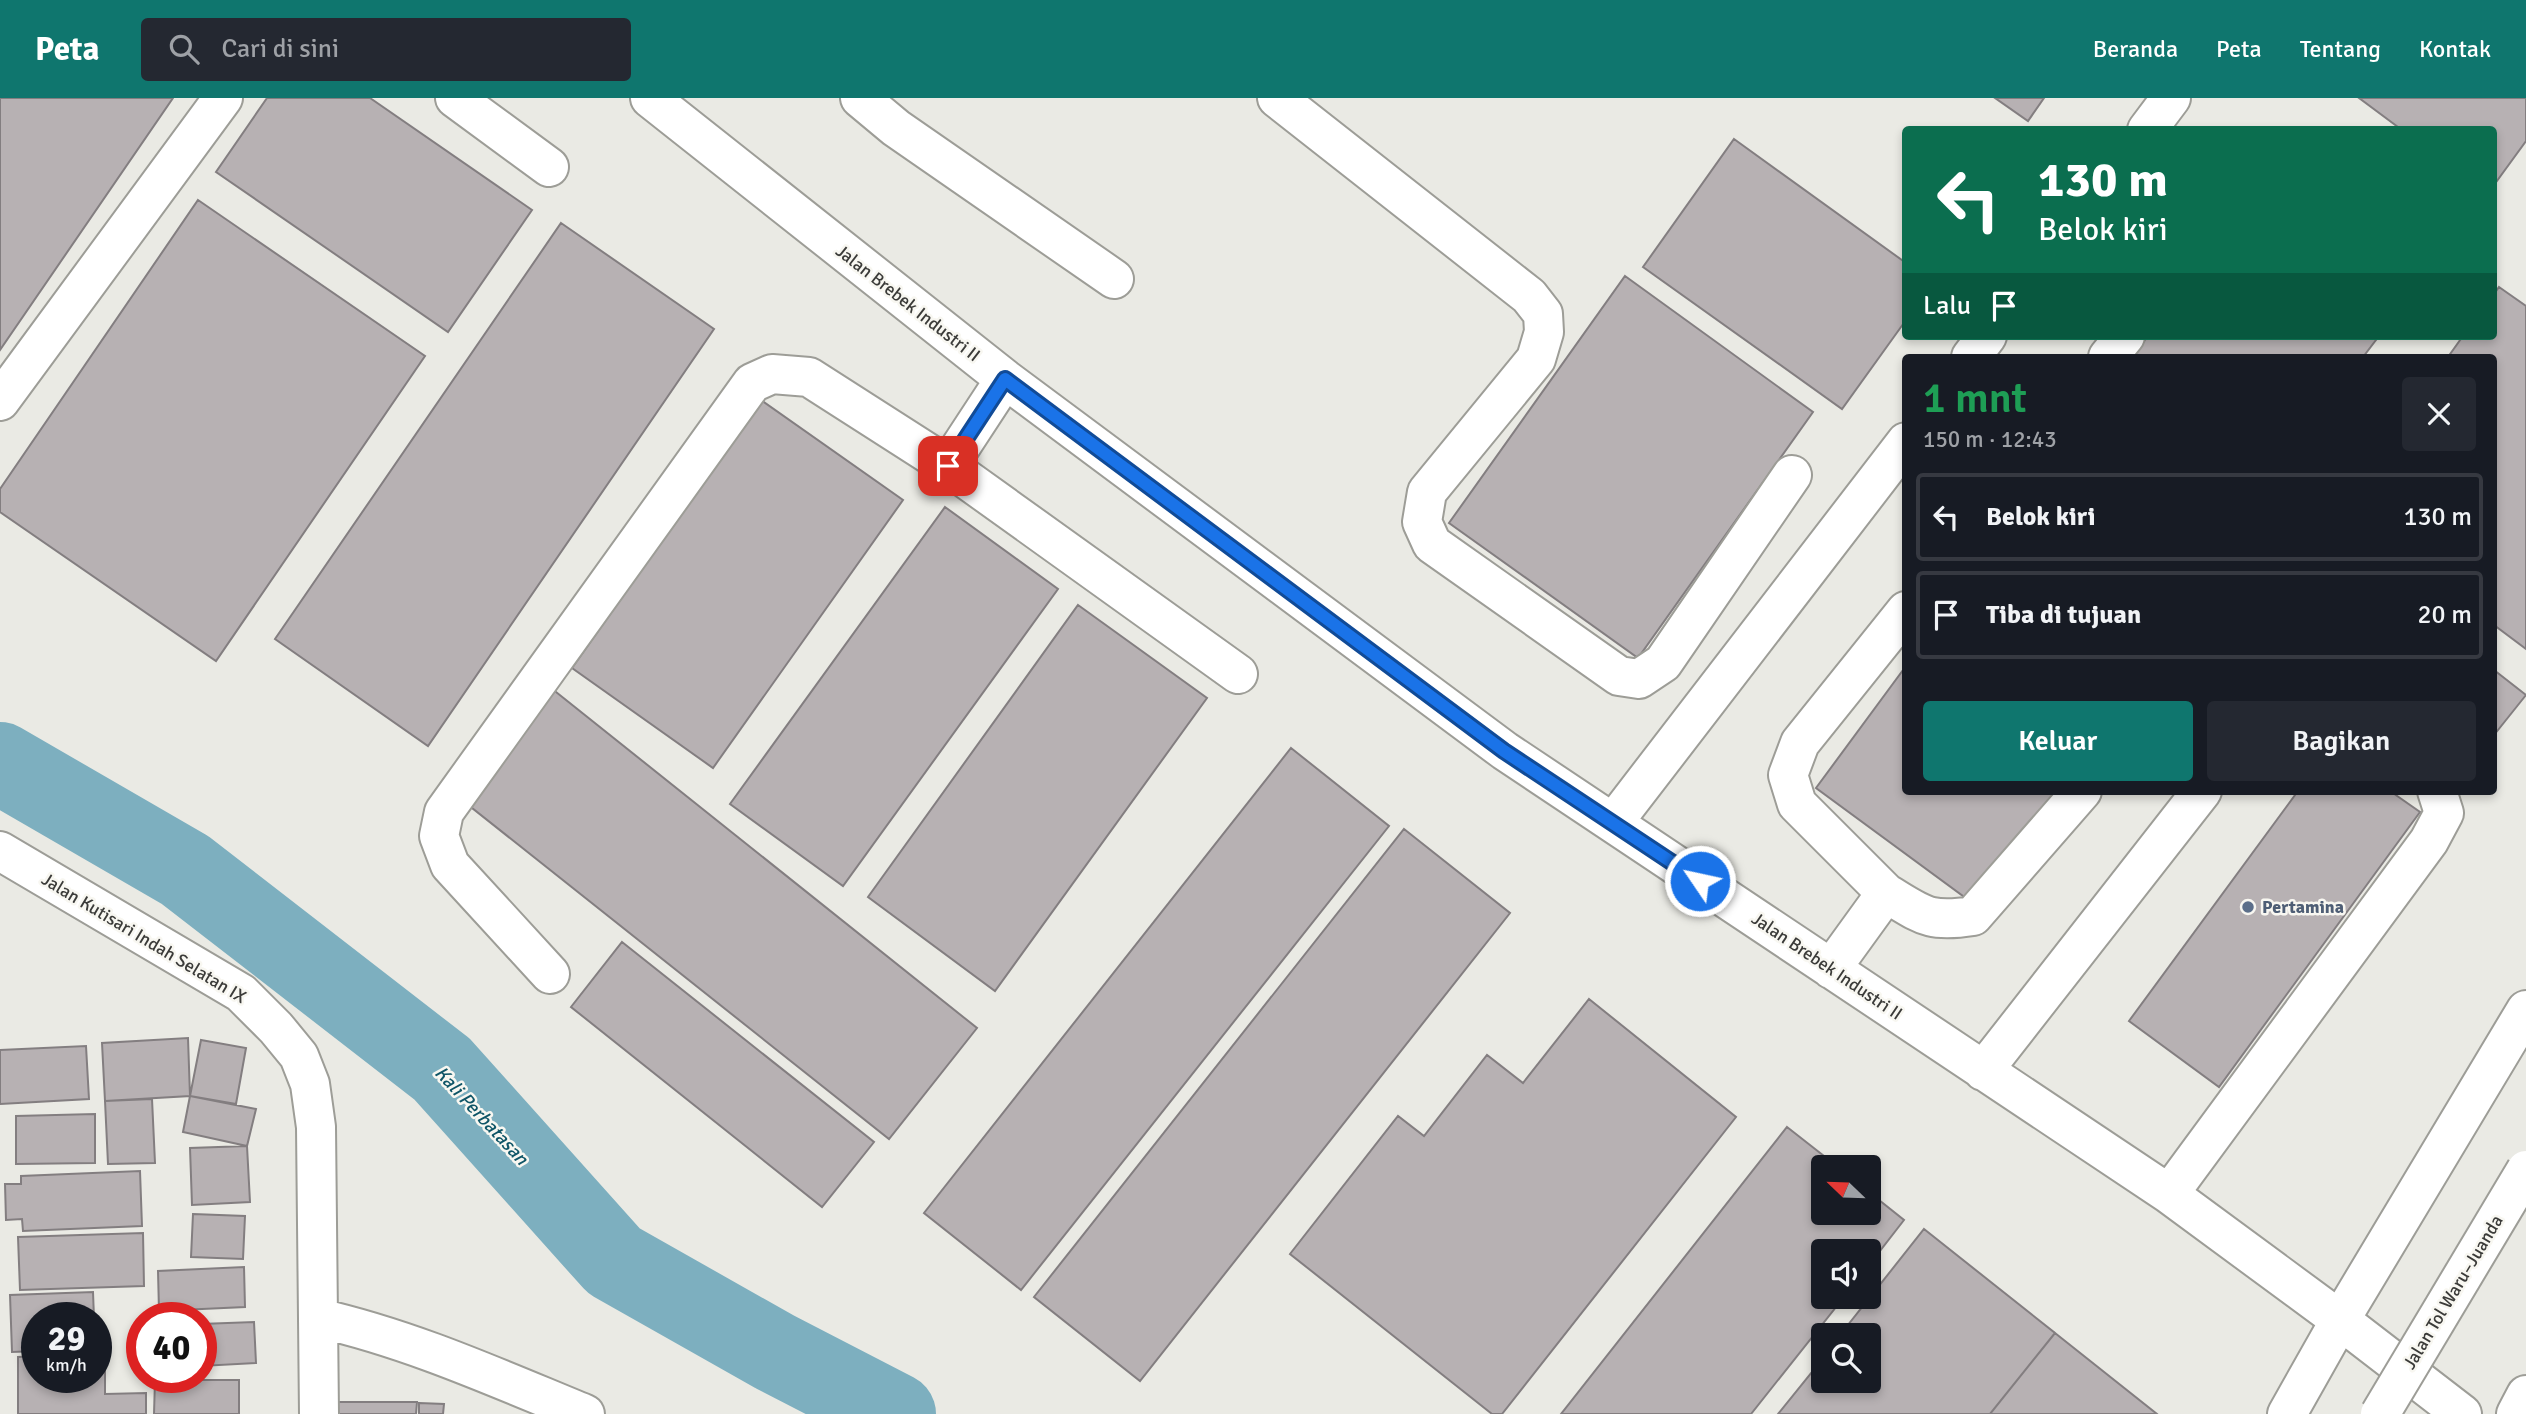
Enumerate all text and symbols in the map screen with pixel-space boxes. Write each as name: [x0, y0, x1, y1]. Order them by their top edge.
search box: [141, 18, 631, 81]
text: Peta: [35, 29, 99, 70]
icon: search: [165, 30, 203, 68]
text: Cari di sini: [221, 33, 339, 65]
text: Beranda: [2093, 34, 2178, 64]
text: Peta: [2216, 34, 2262, 64]
text: Tentang: [2300, 34, 2381, 64]
text: Kontak: [2419, 34, 2491, 64]
text: 130 m: [2038, 150, 2168, 210]
icon: left: [1923, 154, 2014, 245]
text: Belok kiri: [2038, 210, 2168, 249]
street label: Jalan Brebek Industri II: [831, 240, 985, 366]
icon: arrive: [1985, 287, 2023, 325]
text: Lalu: [1923, 290, 1971, 322]
text: 1 mnt: [1923, 373, 2027, 424]
button: close: [2402, 377, 2476, 451]
text: 150 m · 12:43: [1923, 425, 2057, 454]
pin: [918, 436, 978, 496]
icon: arrive: [929, 447, 967, 485]
icon: left: [1927, 498, 1965, 536]
text: Belok kiri: [1986, 501, 2095, 533]
text: 130 m: [2403, 501, 2472, 533]
icon: arrive: [1927, 596, 1965, 634]
text: Tiba di tujuan: [1986, 599, 2141, 631]
text: 20 m: [2417, 599, 2472, 631]
button: Keluar: [1923, 701, 2193, 781]
button: Bagikan: [2207, 701, 2476, 781]
position arrow: [1663, 844, 1737, 918]
street label: Jalan Kutisari Indah Selatan IX: [38, 868, 251, 1008]
place label: Pertamina: [2262, 896, 2344, 918]
marker: Pertamina: [2240, 899, 2256, 915]
street label: Jalan Brebek Industri II: [1747, 907, 1907, 1025]
water label: Kali Perbatasan: [429, 1061, 534, 1171]
north arrow: [1811, 1155, 1881, 1225]
map controls: [1811, 1155, 1881, 1393]
street label: Jalan Tol Waru–Juanda: [2398, 1211, 2508, 1373]
button: sound: [1811, 1239, 1881, 1309]
speed limit sign: 40: [126, 1302, 217, 1393]
text: 29: [48, 1317, 85, 1360]
button: search: [1811, 1323, 1881, 1393]
text: km/h: [46, 1354, 87, 1376]

